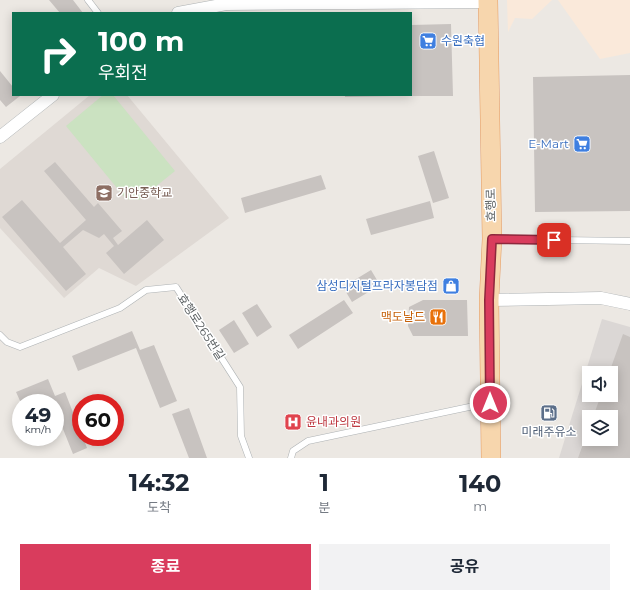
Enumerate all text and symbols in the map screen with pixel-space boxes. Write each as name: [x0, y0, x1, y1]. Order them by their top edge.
text: 100 m: [98, 24, 184, 58]
icon: right: [32, 28, 84, 80]
supermarket icon: 수원축협: [418, 31, 438, 51]
place label: 수원축협: [441, 33, 485, 48]
text: 우회전: [98, 62, 148, 84]
supermarket icon: E-Mart: [572, 134, 592, 154]
place label: E-Mart: [528, 136, 569, 151]
school or university icon: 기안중학교: [94, 183, 114, 203]
place label: 기안중학교: [117, 185, 172, 200]
street label: 효행로: [483, 188, 498, 222]
pin: [537, 223, 571, 257]
icon: arrive: [543, 229, 565, 251]
shop icon: 삼성디지털프라자봉담점: [441, 276, 461, 296]
place label: 삼성디지털프라자봉담점: [317, 278, 438, 293]
street label: 효행로265번길: [174, 291, 228, 363]
restaurant icon: 맥도날드: [428, 307, 448, 327]
place label: 맥도날드: [381, 309, 425, 324]
map controls: [582, 366, 618, 446]
button: sound: [582, 366, 618, 402]
position arrow: [469, 382, 511, 424]
speed limit sign: 60: [72, 394, 124, 446]
text: 49: [25, 403, 51, 427]
fuel station icon: 미래주유소: [539, 403, 559, 423]
button: layers: [582, 410, 618, 446]
hospital icon: 윤내과의원: [283, 412, 303, 432]
place label: 윤내과의원: [306, 414, 361, 429]
text: km/h: [25, 423, 51, 436]
place label: 미래주유소: [521, 424, 577, 439]
text: 14:32: [129, 468, 189, 497]
text: 1: [319, 468, 329, 497]
text: 140: [459, 469, 501, 498]
text: m: [473, 498, 487, 514]
text: 도착: [147, 499, 171, 515]
text: 분: [318, 499, 330, 515]
button: 종료: [20, 544, 311, 590]
button: 공유: [319, 544, 610, 590]

